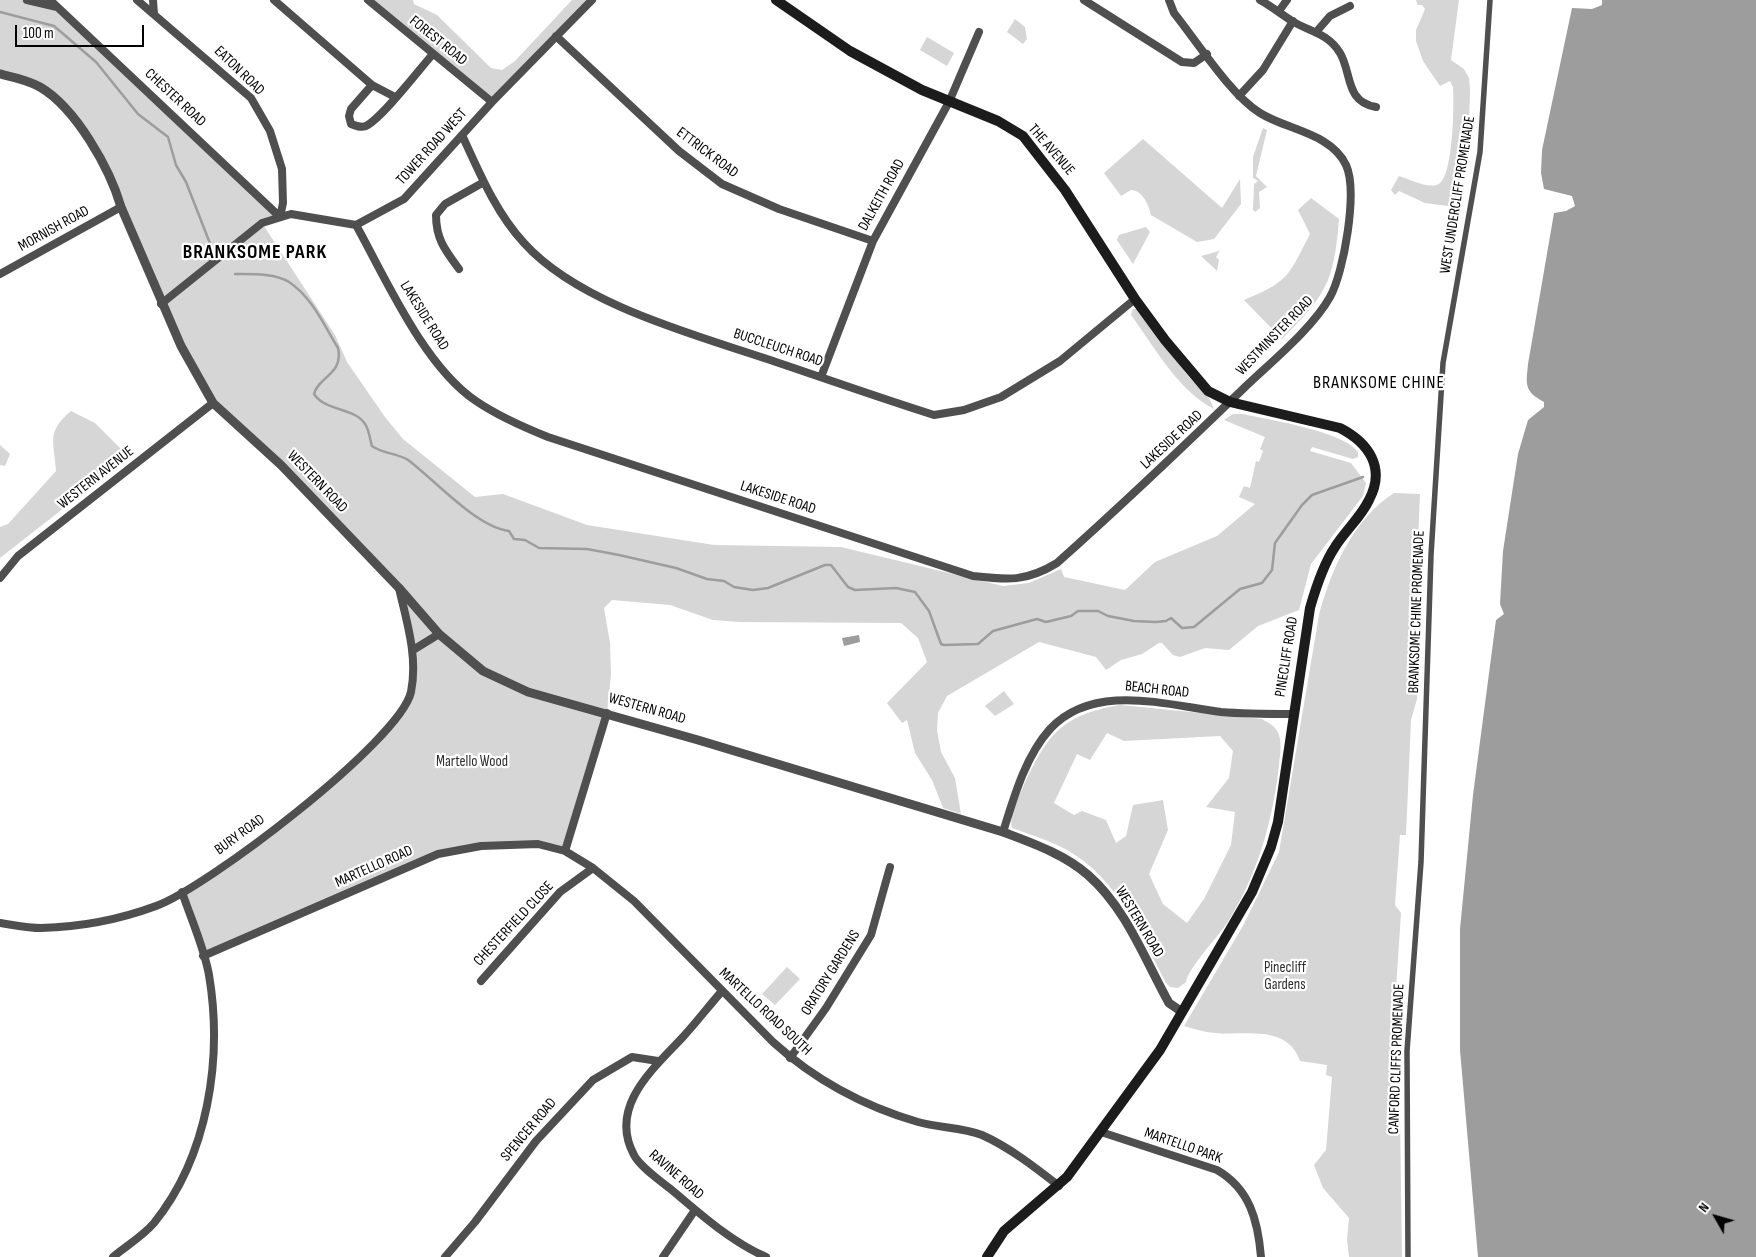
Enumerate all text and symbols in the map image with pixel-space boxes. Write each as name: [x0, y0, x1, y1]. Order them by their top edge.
street label: FOREST ROAD: [406, 12, 470, 70]
scale bar: [18, 15, 146, 47]
text: 100 m: [23, 24, 54, 43]
street label: EATON ROAD: [210, 43, 268, 99]
street label: CHESTER ROAD: [141, 65, 209, 131]
street label: TOWER ROAD WEST: [393, 105, 471, 189]
street label: WEST UNDERCLIFF PROMENADE: [1437, 115, 1479, 275]
street label: THE AVENUE: [1024, 121, 1078, 179]
street label: ETTRICK ROAD: [673, 124, 741, 182]
street label: DALKEITH ROAD: [855, 156, 909, 234]
street label: MORNISH ROAD: [15, 202, 93, 256]
district label: BRANKSOME PARK: [181, 241, 329, 265]
street label: LAKESIDE ROAD: [396, 278, 452, 354]
street label: WESTMINSTER ROAD: [1232, 292, 1318, 380]
street label: BUCCLEUCH ROAD: [731, 325, 825, 371]
district label: BRANKSOME CHINE: [1311, 372, 1447, 394]
street label: LAKESIDE ROAD: [1137, 407, 1207, 473]
street label: WESTERN AVENUE: [54, 443, 138, 513]
street label: WESTERN ROAD: [283, 447, 351, 517]
street label: LAKESIDE ROAD: [738, 477, 818, 519]
street label: BRANKSOME CHINE PROMENADE: [1405, 530, 1429, 694]
street label: PINECLIFF ROAD: [1272, 616, 1302, 698]
street label: BEACH ROAD: [1124, 678, 1190, 702]
street label: WESTERN ROAD: [606, 689, 688, 729]
park label: Martello Wood: [436, 753, 508, 771]
street label: BURY ROAD: [212, 811, 268, 859]
street label: MARTELLO ROAD: [332, 842, 416, 892]
street label: CHESTERFIELD CLOSE: [470, 878, 558, 970]
street label: WESTERN ROAD: [1111, 883, 1167, 961]
street label: ORATORY GARDENS: [798, 927, 864, 1019]
park label: Pinecliff Gardens: [1264, 959, 1306, 994]
street label: MARTELLO ROAD SOUTH: [715, 964, 815, 1060]
street label: CANFORD CLIFFS PROMENADE: [1385, 983, 1409, 1135]
street label: SPENCER ROAD: [497, 1095, 561, 1165]
street label: MARTELLO PARK: [1142, 1124, 1224, 1168]
street label: RAVINE ROAD: [645, 1146, 707, 1204]
north arrow: [1691, 1192, 1741, 1242]
text: N: [1695, 1199, 1713, 1216]

